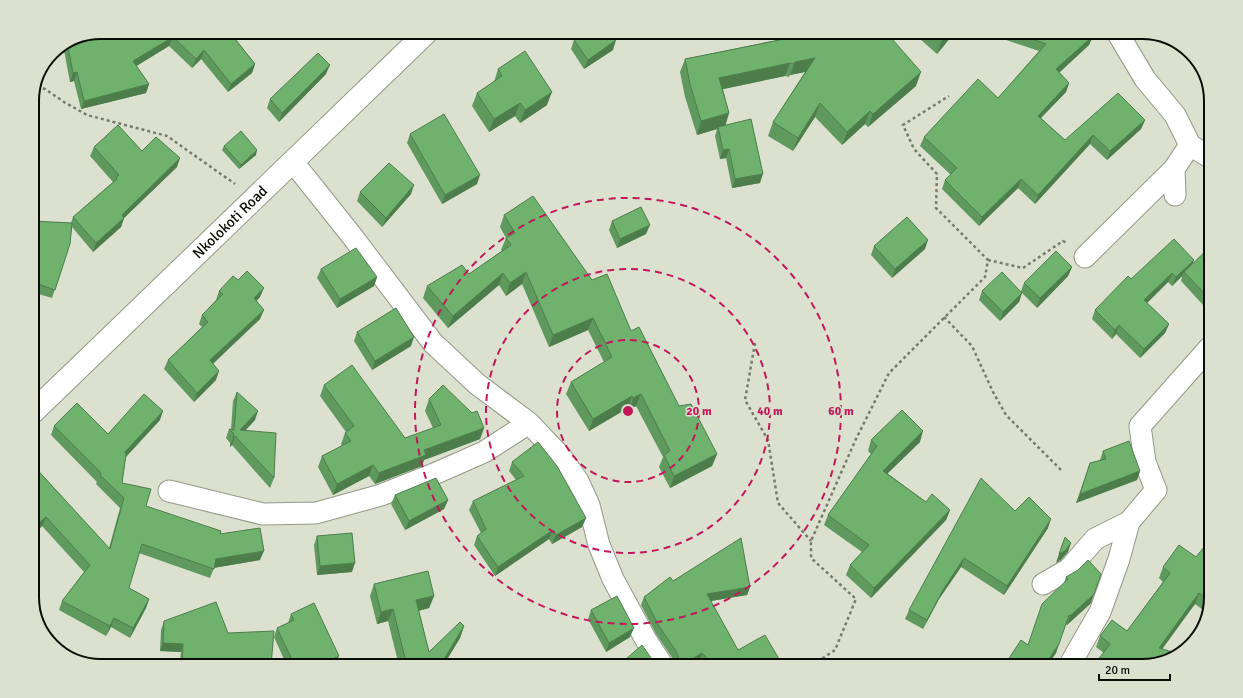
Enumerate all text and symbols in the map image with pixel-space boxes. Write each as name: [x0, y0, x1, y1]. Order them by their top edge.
street label: Nkolokoti Road: [189, 182, 271, 262]
centre of rings: [621, 404, 635, 418]
text: 20 m: [686, 404, 712, 419]
text: 40 m: [757, 404, 783, 419]
text: 60 m: [828, 404, 854, 419]
scale bar: [1099, 656, 1170, 682]
text: 20 m: [1105, 663, 1130, 678]

